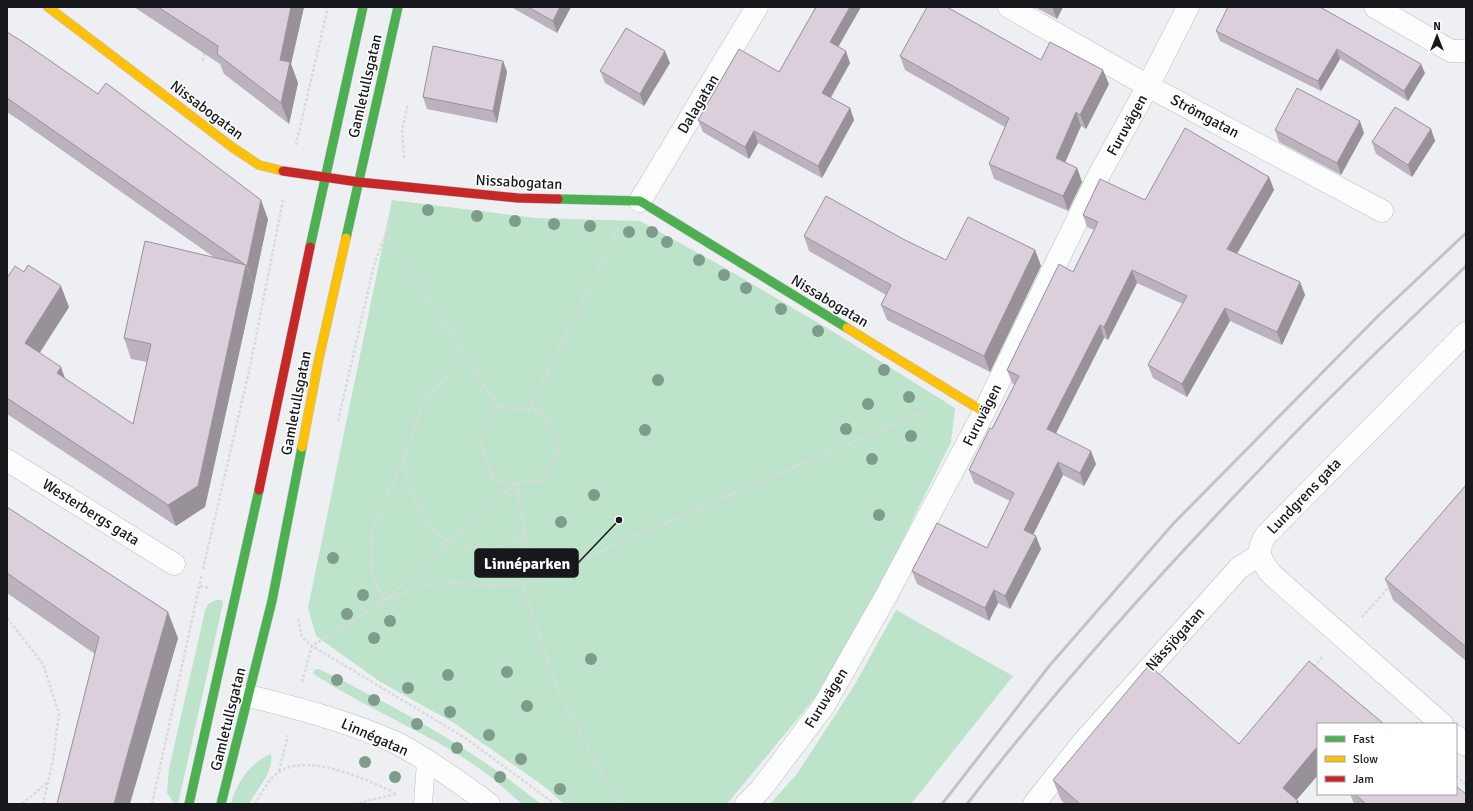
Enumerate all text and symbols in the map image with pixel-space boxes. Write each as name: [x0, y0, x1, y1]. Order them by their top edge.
north arrow: [1417, 16, 1457, 56]
text: N: [1433, 20, 1441, 33]
street label: Gamletullsgatan: [344, 32, 386, 140]
street label: Dalagatan: [673, 71, 723, 137]
street label: Nissabogatan: [167, 77, 247, 143]
street label: Strömgatan: [1168, 90, 1242, 142]
street label: Furuvägen: [1103, 91, 1151, 159]
street label: Nissabogatan: [475, 171, 563, 193]
street label: Nissabogatan: [788, 271, 872, 331]
street label: Gamletullsgatan: [277, 349, 315, 457]
street label: Furuvägen: [959, 381, 1005, 449]
street label: Lundgrens gata: [1263, 454, 1345, 538]
street label: Westerbergs gata: [39, 475, 143, 549]
callout: Linnéparken: [475, 549, 578, 577]
text: Linnéparken: [484, 554, 570, 574]
street label: Nässjögatan: [1142, 604, 1208, 674]
street label: Gamletullsgatan: [206, 665, 250, 773]
street label: Furuvägen: [801, 665, 851, 731]
street label: Linnégatan: [338, 714, 412, 760]
legend: [1317, 723, 1457, 795]
text: Fast: [1353, 732, 1374, 747]
text: Slow: [1353, 752, 1378, 767]
text: Jam: [1353, 772, 1374, 787]

